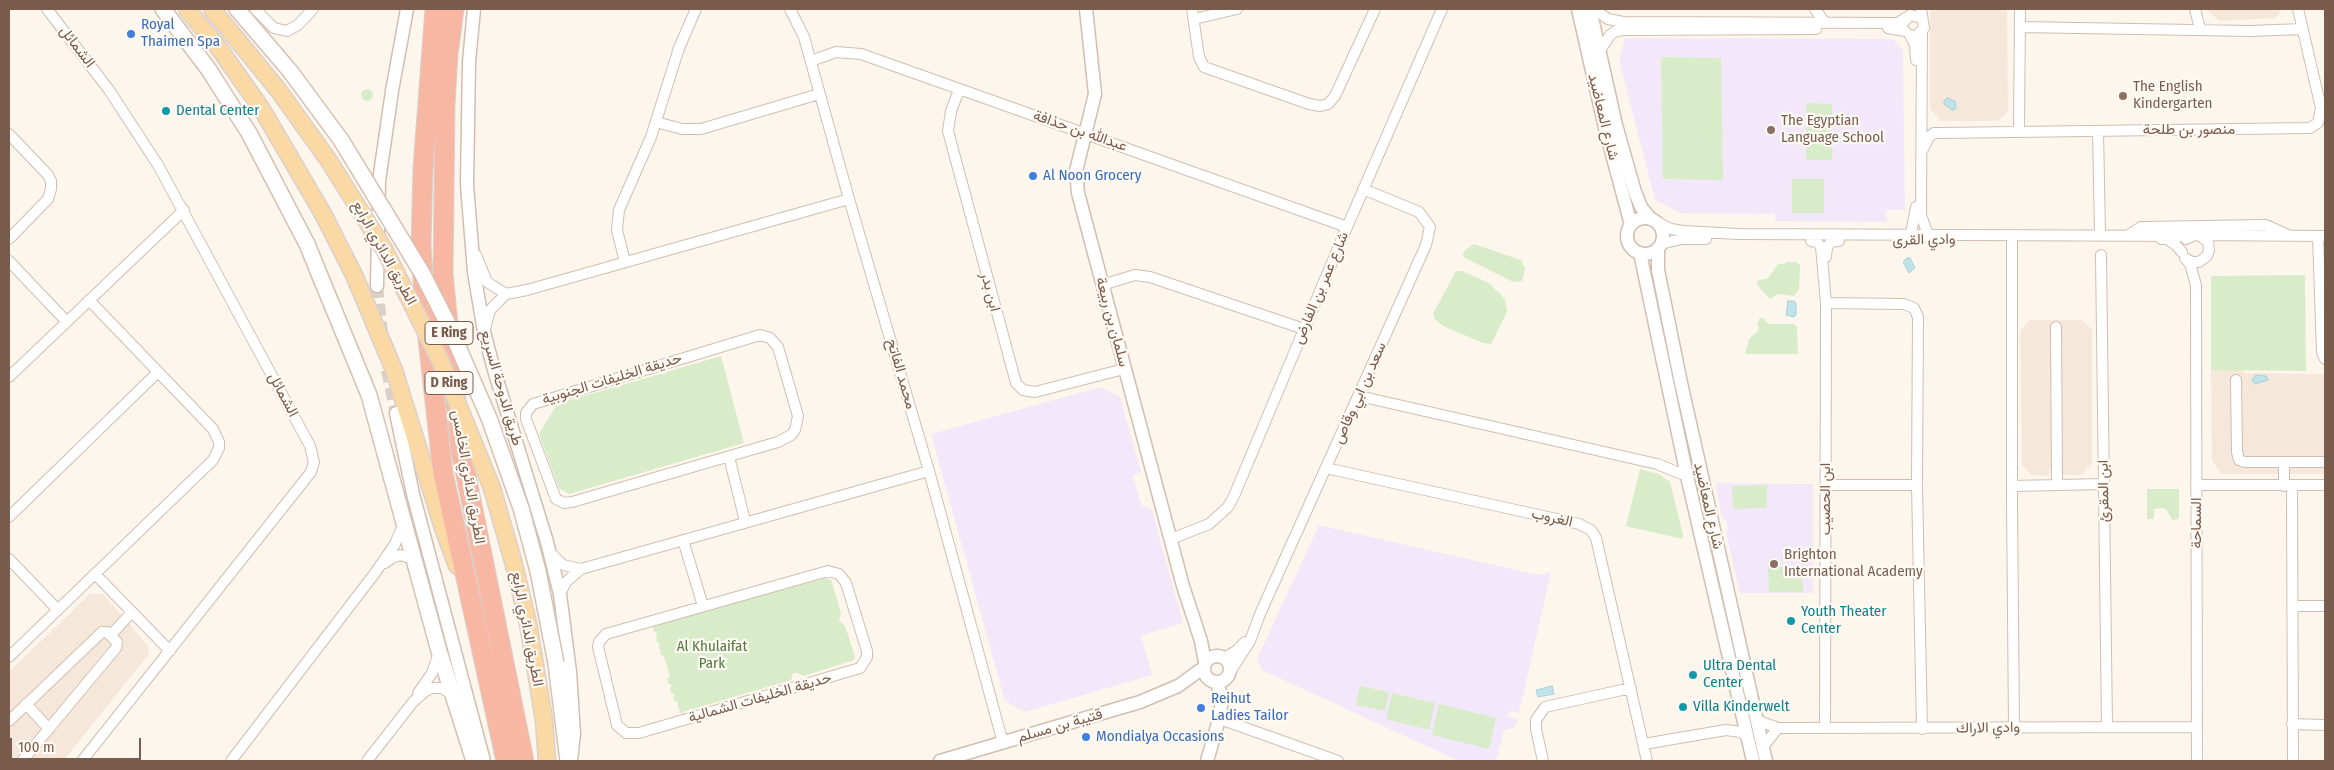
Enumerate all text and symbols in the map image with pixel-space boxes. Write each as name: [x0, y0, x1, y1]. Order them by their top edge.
place label: Royal Thaimen Spa: [141, 16, 220, 51]
street label: الشمائل: [55, 23, 99, 71]
marker: Royal Thaimen Spa: [125, 28, 137, 40]
street label: شارع المعاضيد: [1584, 72, 1622, 162]
place label: The English Kindergarten: [2133, 78, 2212, 113]
marker: The English Kindergarten: [2117, 90, 2129, 102]
place label: Dental Center: [176, 102, 259, 120]
marker: Dental Center: [160, 105, 172, 117]
street label: عبدالله بن حذافة: [1031, 106, 1129, 156]
place label: The Egyptian Language School: [1781, 112, 1884, 147]
street label: منصور بن طلحة: [2143, 121, 2235, 139]
marker: The Egyptian Language School: [1765, 124, 1777, 136]
place label: Al Noon Grocery: [1043, 167, 1141, 185]
marker: Al Noon Grocery: [1027, 170, 1039, 182]
street label: الطريق الدائري الرابع: [348, 198, 420, 308]
street label: شارع عمر بن الفارض: [1289, 229, 1353, 347]
street label: وادي القرى: [1892, 230, 1956, 250]
street label: ابن بدر: [976, 270, 1004, 314]
street label: سلمان بن ربيعة: [1091, 275, 1133, 369]
road number: E Ring: [425, 322, 473, 344]
street label: طريق الدوحة السريع: [476, 328, 526, 448]
street label: محمد الفاتح: [882, 337, 920, 411]
street label: سعد بن ابي وقاص: [1330, 339, 1390, 447]
street label: حديقة الخليفات الجنوبية: [540, 349, 684, 409]
street label: الشمائل: [264, 370, 302, 420]
road number: D Ring: [425, 372, 473, 394]
street label: الطريق الدائري الخامس: [447, 409, 489, 545]
street label: ابن المقرئ: [2094, 460, 2114, 522]
street label: شارع المعاضيد: [1689, 461, 1727, 551]
street label: ابن الحصيب: [1817, 463, 1835, 535]
street label: السماحة: [2188, 498, 2206, 548]
street label: الغروب: [1530, 505, 1574, 531]
place label: Brighton International Academy: [1784, 546, 1923, 581]
marker: Brighton International Academy: [1768, 558, 1780, 570]
street label: الطريق الدائري الرابع: [507, 570, 547, 688]
place label: Youth Theater Center: [1801, 603, 1886, 638]
marker: Youth Theater Center: [1785, 615, 1797, 627]
park label: Al Khulaifat Park: [677, 638, 747, 673]
place label: Ultra Dental Center: [1703, 657, 1776, 692]
street label: حديقة الخليفات الشمالية: [686, 669, 834, 727]
marker: Ultra Dental Center: [1687, 669, 1699, 681]
place label: Reihut Ladies Tailor: [1211, 690, 1288, 725]
place label: Villa Kinderwelt: [1693, 698, 1790, 716]
marker: Villa Kinderwelt: [1677, 701, 1689, 713]
marker: Reihut Ladies Tailor: [1195, 702, 1207, 714]
street label: قتيبة بن مسلم: [1015, 705, 1105, 747]
street label: وادي الاراك: [1956, 718, 2020, 738]
scale bar: [12, 728, 144, 760]
place label: Mondialya Occasions: [1096, 728, 1224, 746]
marker: Mondialya Occasions: [1080, 731, 1092, 743]
text: 100 m: [18, 738, 55, 756]

